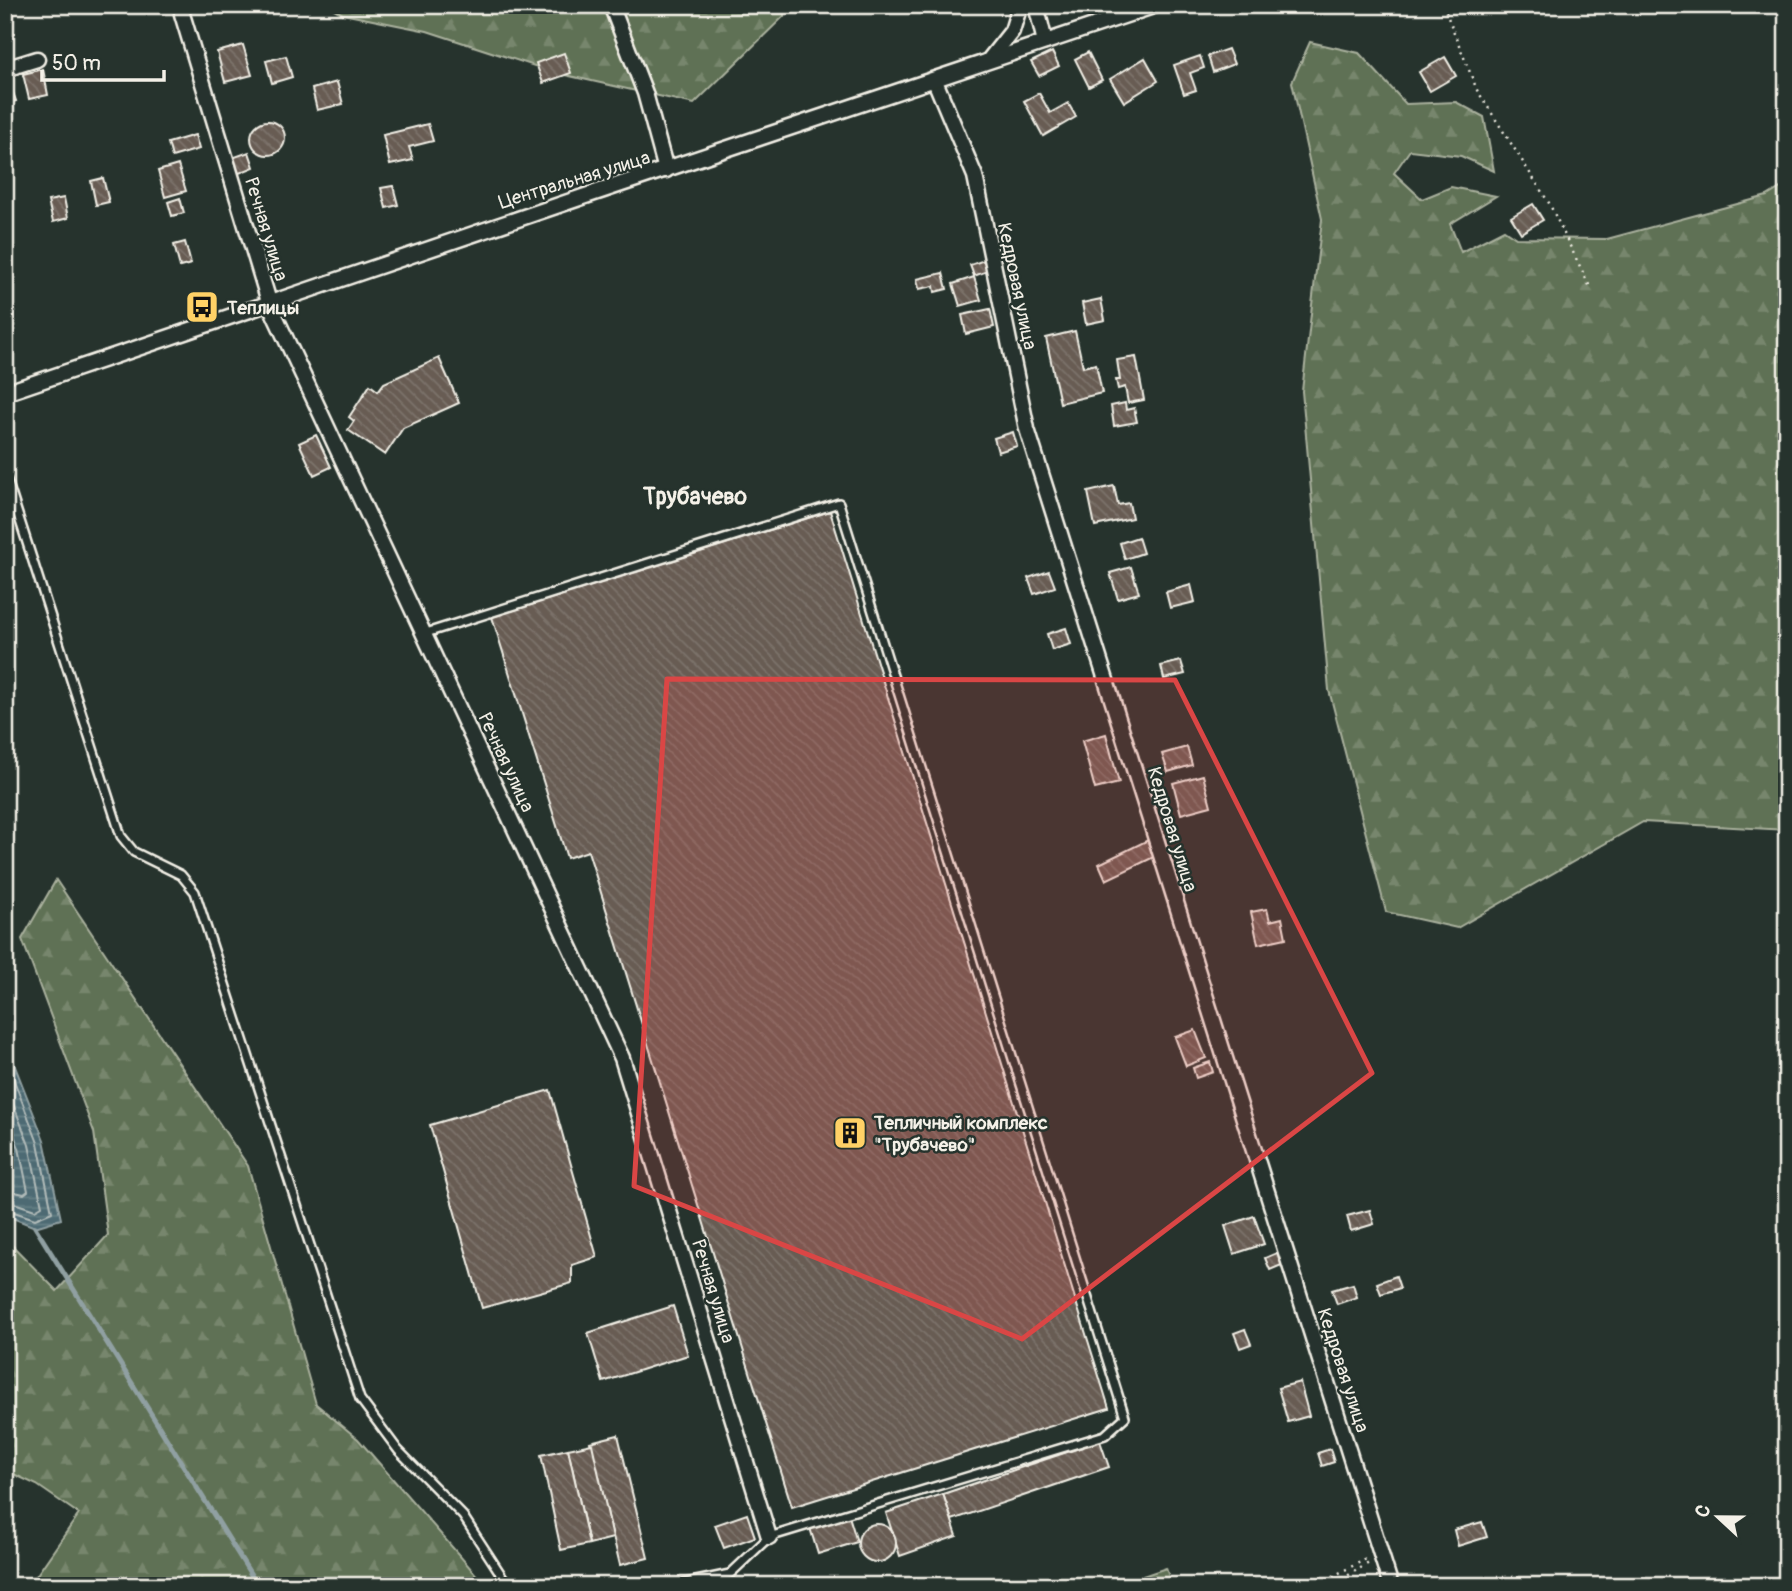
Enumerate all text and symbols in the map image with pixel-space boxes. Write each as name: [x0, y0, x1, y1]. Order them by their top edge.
scale bar: [42, 38, 164, 82]
text: 50 m: [52, 50, 101, 77]
street label: Центральная улица: [496, 145, 653, 214]
street label: Речная улица: [239, 175, 293, 284]
street label: Кедровая улица: [992, 220, 1042, 352]
bus stop icon: Теплицы: [183, 288, 221, 326]
place label: Теплицы: [226, 296, 299, 320]
district label: Трубачево: [642, 482, 748, 511]
street label: Речная улица: [473, 709, 540, 816]
street label: Кедровая улица: [1142, 764, 1202, 895]
place label: Тепличный комплекс "Трубачево": [873, 1111, 1048, 1157]
building icon: Тепличный комплекс "Трубачево": [831, 1114, 869, 1152]
street label: Речная улица: [686, 1237, 740, 1346]
street label: Кедровая улица: [1312, 1305, 1375, 1436]
north arrow: [1684, 1482, 1754, 1552]
text: С: [1690, 1501, 1717, 1521]

